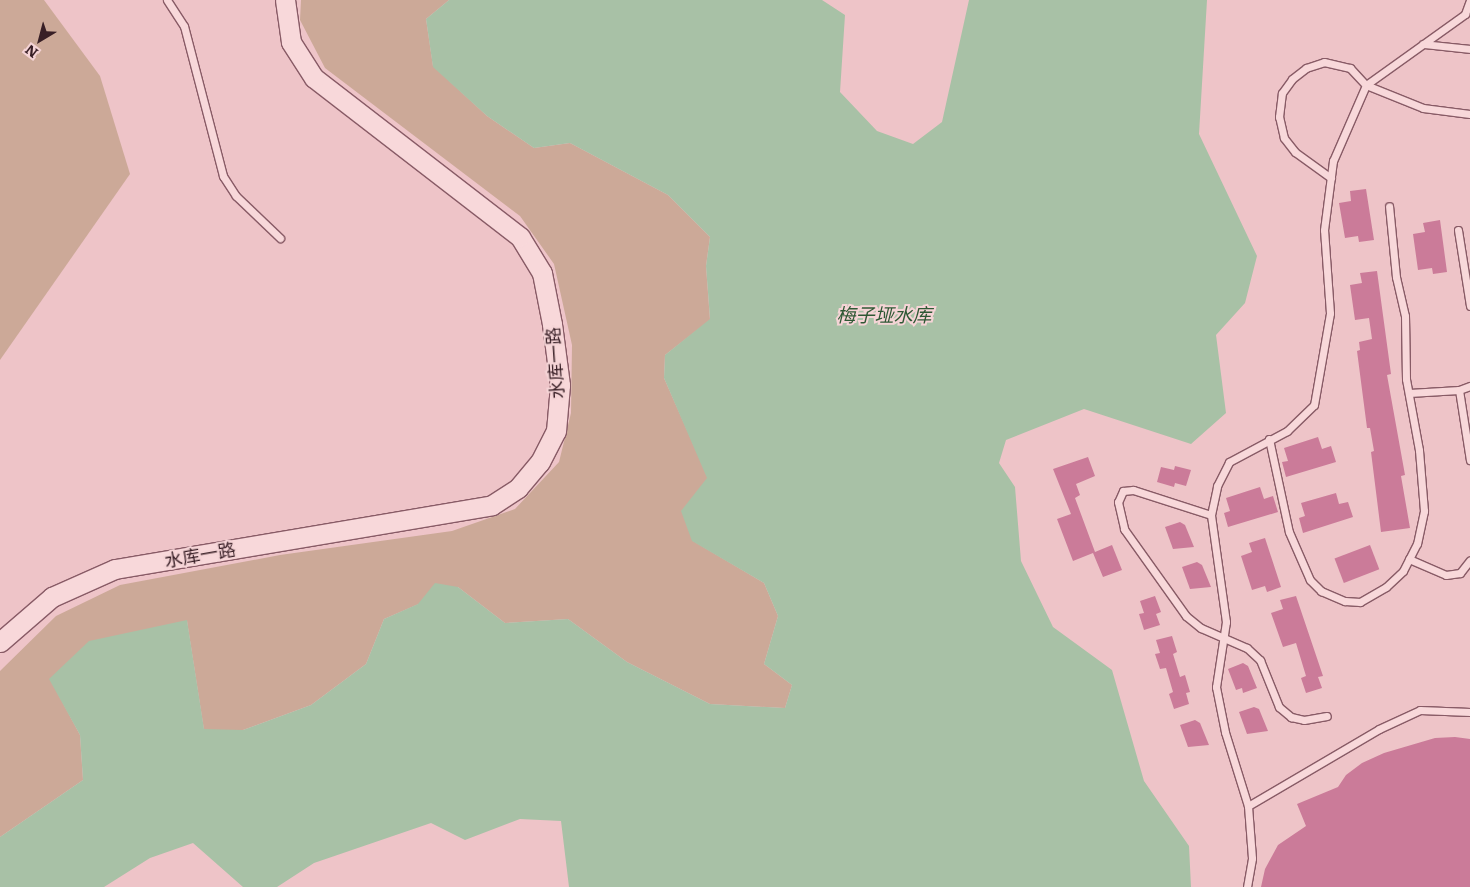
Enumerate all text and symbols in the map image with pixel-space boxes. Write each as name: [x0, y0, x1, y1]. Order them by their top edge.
north arrow: [15, 15, 65, 65]
text: N: [20, 40, 42, 64]
water label: 梅子垭水库: [837, 304, 931, 326]
street label: 水库一路: [542, 326, 568, 400]
street label: 水库一路: [163, 538, 237, 572]

